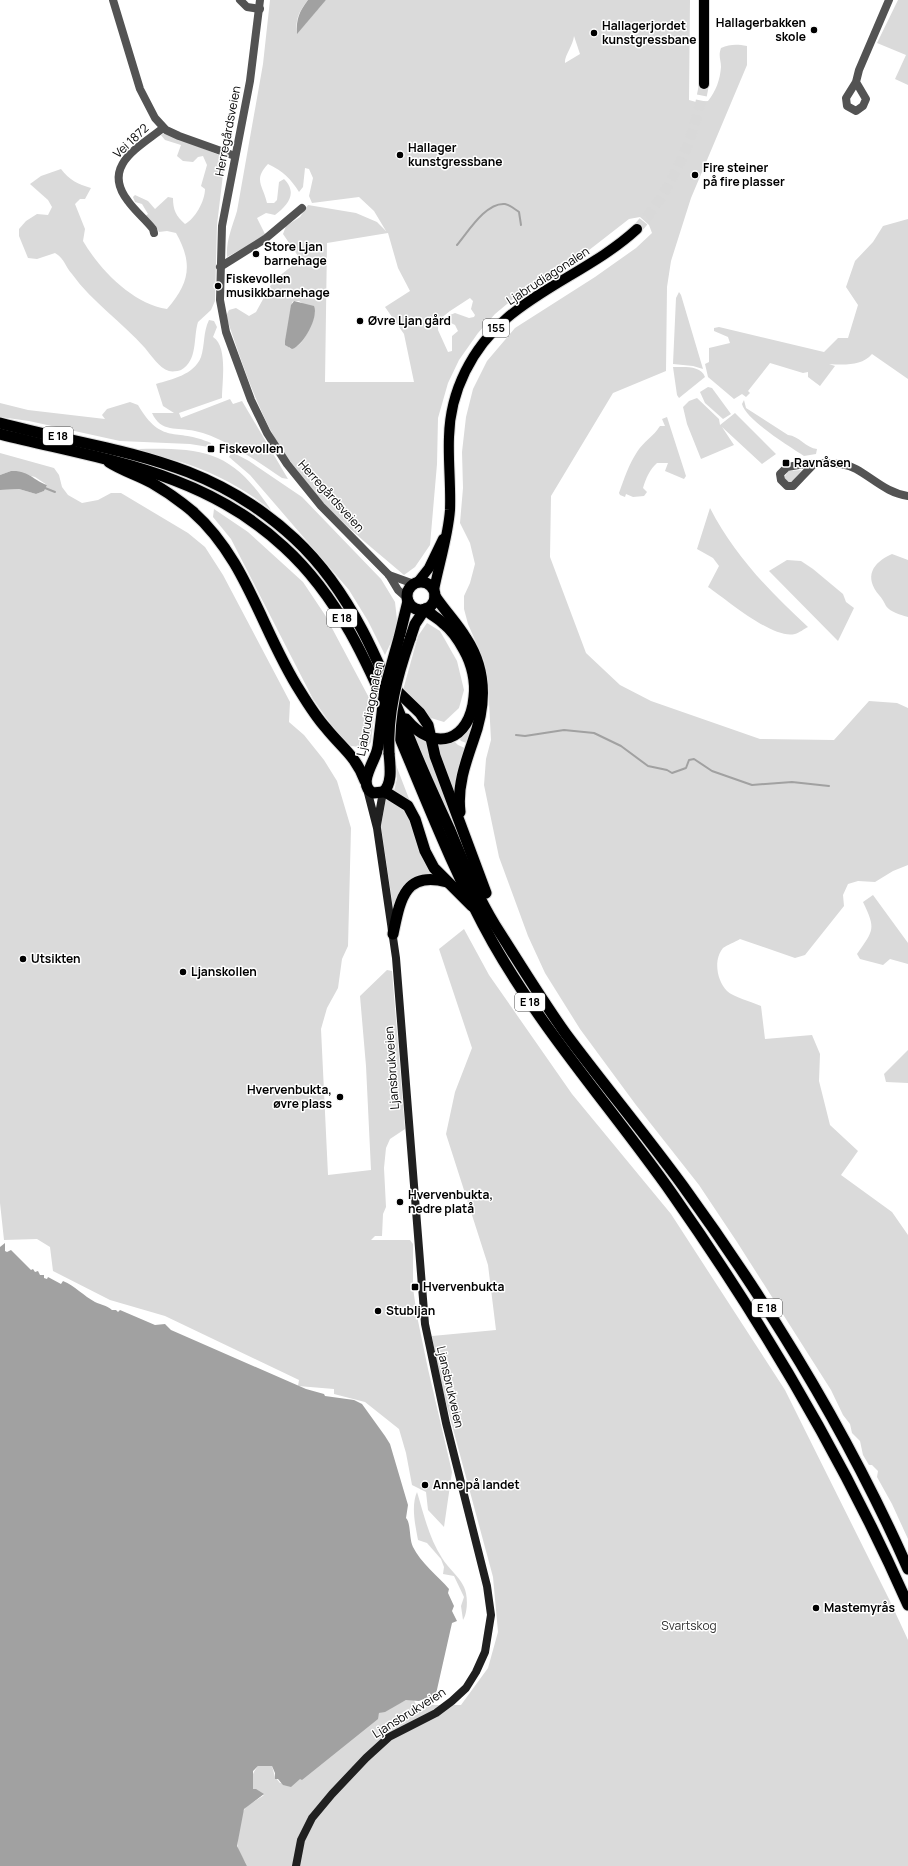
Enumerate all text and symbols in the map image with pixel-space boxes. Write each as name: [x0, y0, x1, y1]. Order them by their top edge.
place label: Hallagerbakken skole: [716, 14, 806, 45]
place label: Hallagerjordet kunstgressbane: [602, 17, 696, 48]
marker: Hallagerbakken skole: [809, 25, 819, 35]
marker: Hallagerjordet kunstgressbane: [589, 28, 599, 38]
street label: Herregårdsveien: [210, 84, 245, 177]
street label: Vei 1872: [109, 120, 152, 162]
place label: Hallager kunstgressbane: [408, 139, 502, 170]
marker: Hallager kunstgressbane: [395, 150, 405, 160]
place label: Fire steiner på fire plasser: [703, 159, 785, 190]
marker: Fire steiner på fire plasser: [690, 170, 700, 180]
place label: Store Ljan barnehage: [264, 238, 327, 269]
street label: Ljabrudiagonalen: [503, 242, 592, 309]
marker: Store Ljan barnehage: [251, 249, 261, 259]
place label: Fiskevollen musikkbarnehage: [226, 270, 330, 301]
marker: Fiskevollen musikkbarnehage: [213, 281, 223, 291]
place label: Øvre Ljan gård: [368, 312, 451, 329]
marker: Øvre Ljan gård: [355, 316, 365, 326]
road number: 155: [483, 319, 509, 337]
road number: E 18: [43, 427, 73, 445]
place label: Fiskevollen: [219, 440, 284, 457]
marker: Fiskevollen: [206, 444, 216, 454]
place label: Ravnåsen: [794, 454, 851, 471]
street label: Herregårdsveien: [294, 456, 368, 535]
marker: Ravnåsen: [781, 458, 791, 468]
road number: E 18: [327, 609, 357, 627]
street label: Ljabrudiagonalen: [352, 660, 387, 757]
place label: Utsikten: [31, 950, 81, 967]
marker: Utsikten: [18, 954, 28, 964]
place label: Ljanskollen: [191, 963, 257, 980]
marker: Ljanskollen: [178, 967, 188, 977]
road number: E 18: [515, 993, 545, 1011]
street label: Ljansbrukveien: [380, 1026, 403, 1110]
place label: Hvervenbukta, øvre plass: [247, 1081, 332, 1112]
marker: Hvervenbukta, øvre plass: [335, 1092, 345, 1102]
place label: Hvervenbukta, nedre platå: [408, 1186, 493, 1217]
marker: Hvervenbukta, nedre platå: [395, 1197, 405, 1207]
place label: Hvervenbukta: [423, 1278, 505, 1295]
marker: Hvervenbukta: [410, 1282, 420, 1292]
road number: E 18: [752, 1299, 782, 1317]
place label: Stubljan: [386, 1302, 435, 1319]
marker: Stubljan: [373, 1306, 383, 1316]
street label: Ljansbrukveien: [433, 1344, 468, 1429]
place label: Anne på landet: [433, 1476, 520, 1493]
marker: Anne på landet: [420, 1480, 430, 1490]
place label: Mastemyrås: [824, 1599, 895, 1616]
marker: Mastemyrås: [811, 1603, 821, 1613]
park label: Svartskog: [661, 1617, 717, 1634]
street label: Ljansbrukveien: [369, 1683, 449, 1742]

